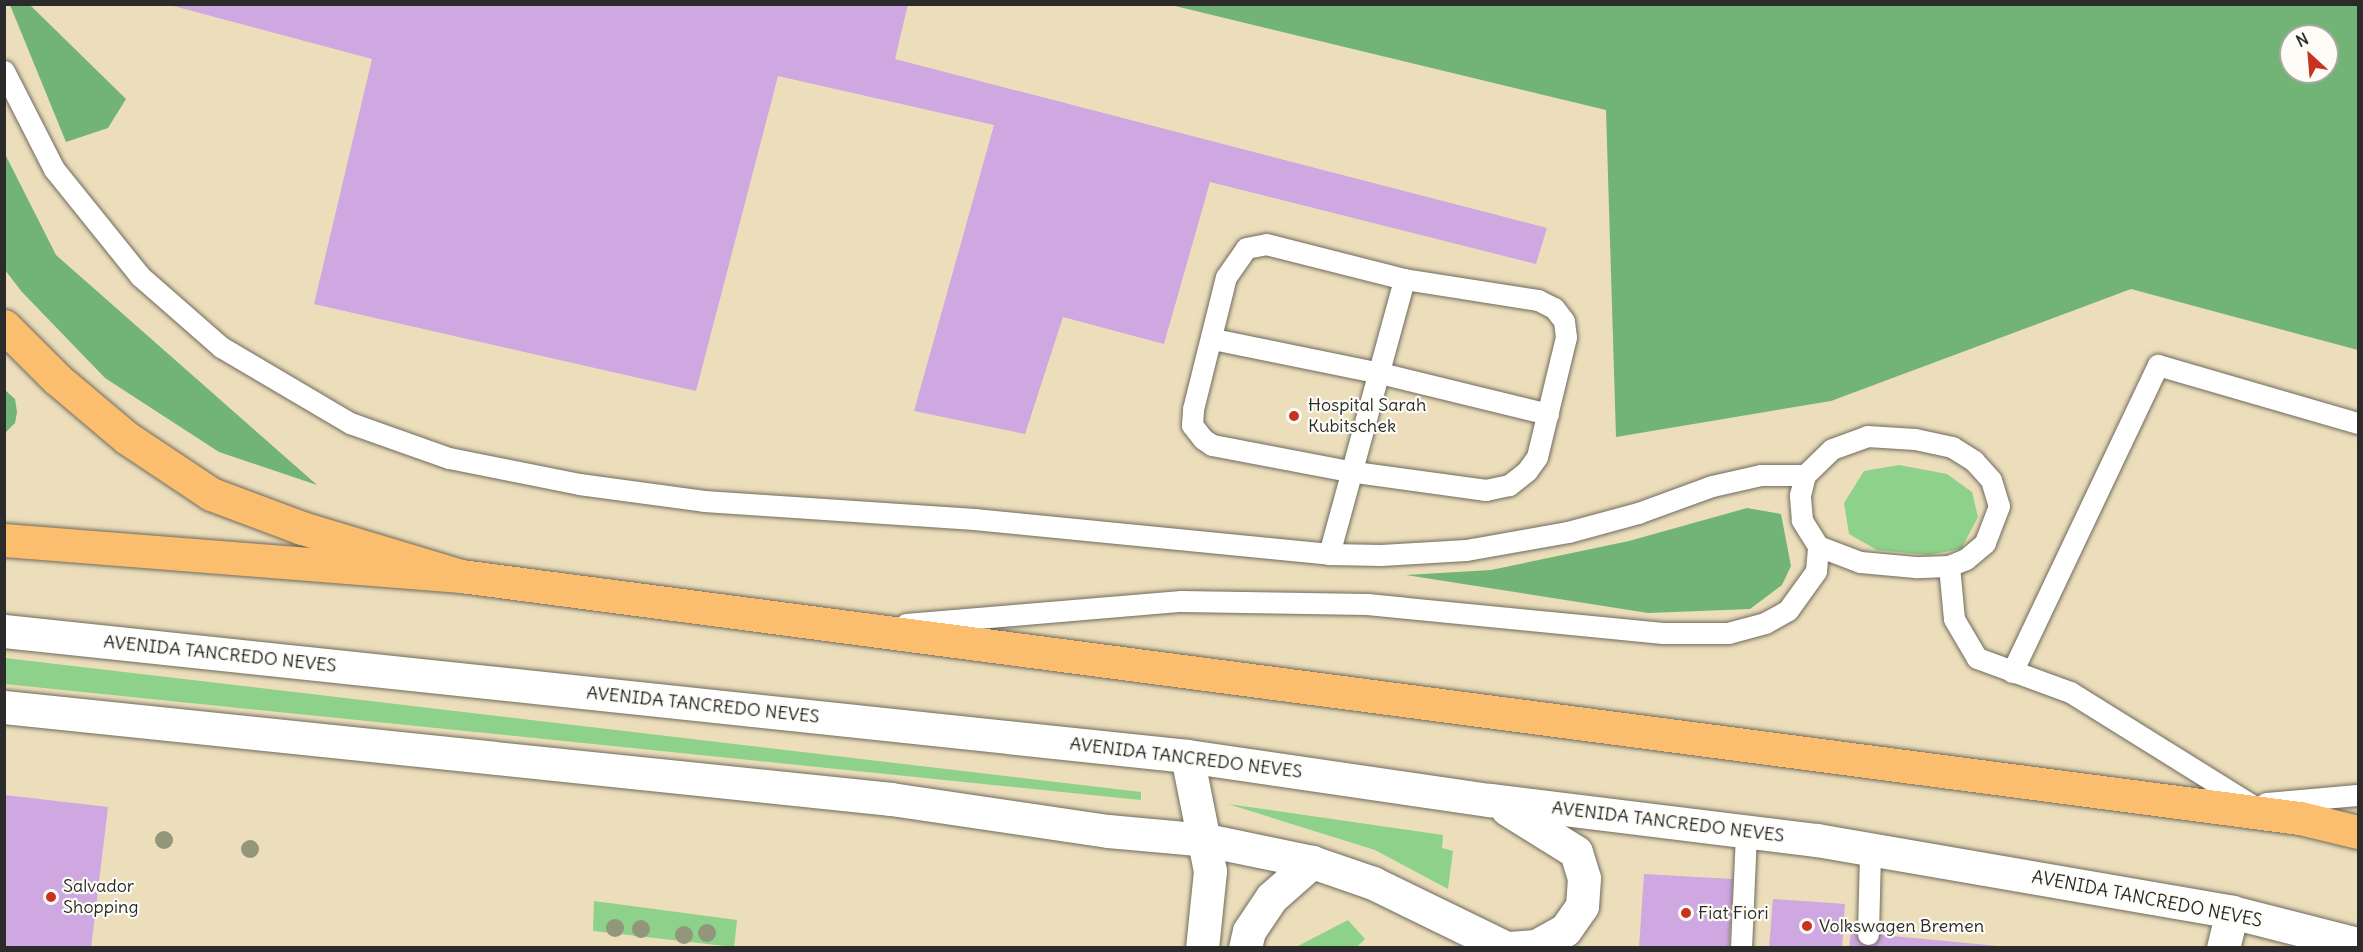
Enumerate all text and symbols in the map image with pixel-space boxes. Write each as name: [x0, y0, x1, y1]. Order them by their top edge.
north arrow: [2279, 24, 2339, 84]
text: N: [2293, 28, 2311, 51]
place label: Hospital Sarah Kubitschek: [1308, 395, 1426, 438]
marker: Hospital Sarah Kubitschek: [1285, 407, 1303, 425]
street label: AVENIDA TANCREDO NEVES: [103, 631, 337, 677]
street label: AVENIDA TANCREDO NEVES: [586, 682, 820, 728]
street label: AVENIDA TANCREDO NEVES: [1069, 733, 1303, 783]
street label: AVENIDA TANCREDO NEVES: [1551, 797, 1785, 847]
street label: AVENIDA TANCREDO NEVES: [2030, 866, 2264, 932]
place label: Salvador Shopping: [63, 876, 139, 918]
marker: Salvador Shopping: [44, 890, 58, 904]
place label: Fiat Fiori: [1698, 902, 1769, 924]
marker: Fiat Fiori: [1679, 906, 1693, 920]
place label: Volkswagen Bremen: [1819, 915, 1984, 937]
marker: Volkswagen Bremen: [1800, 919, 1814, 933]

